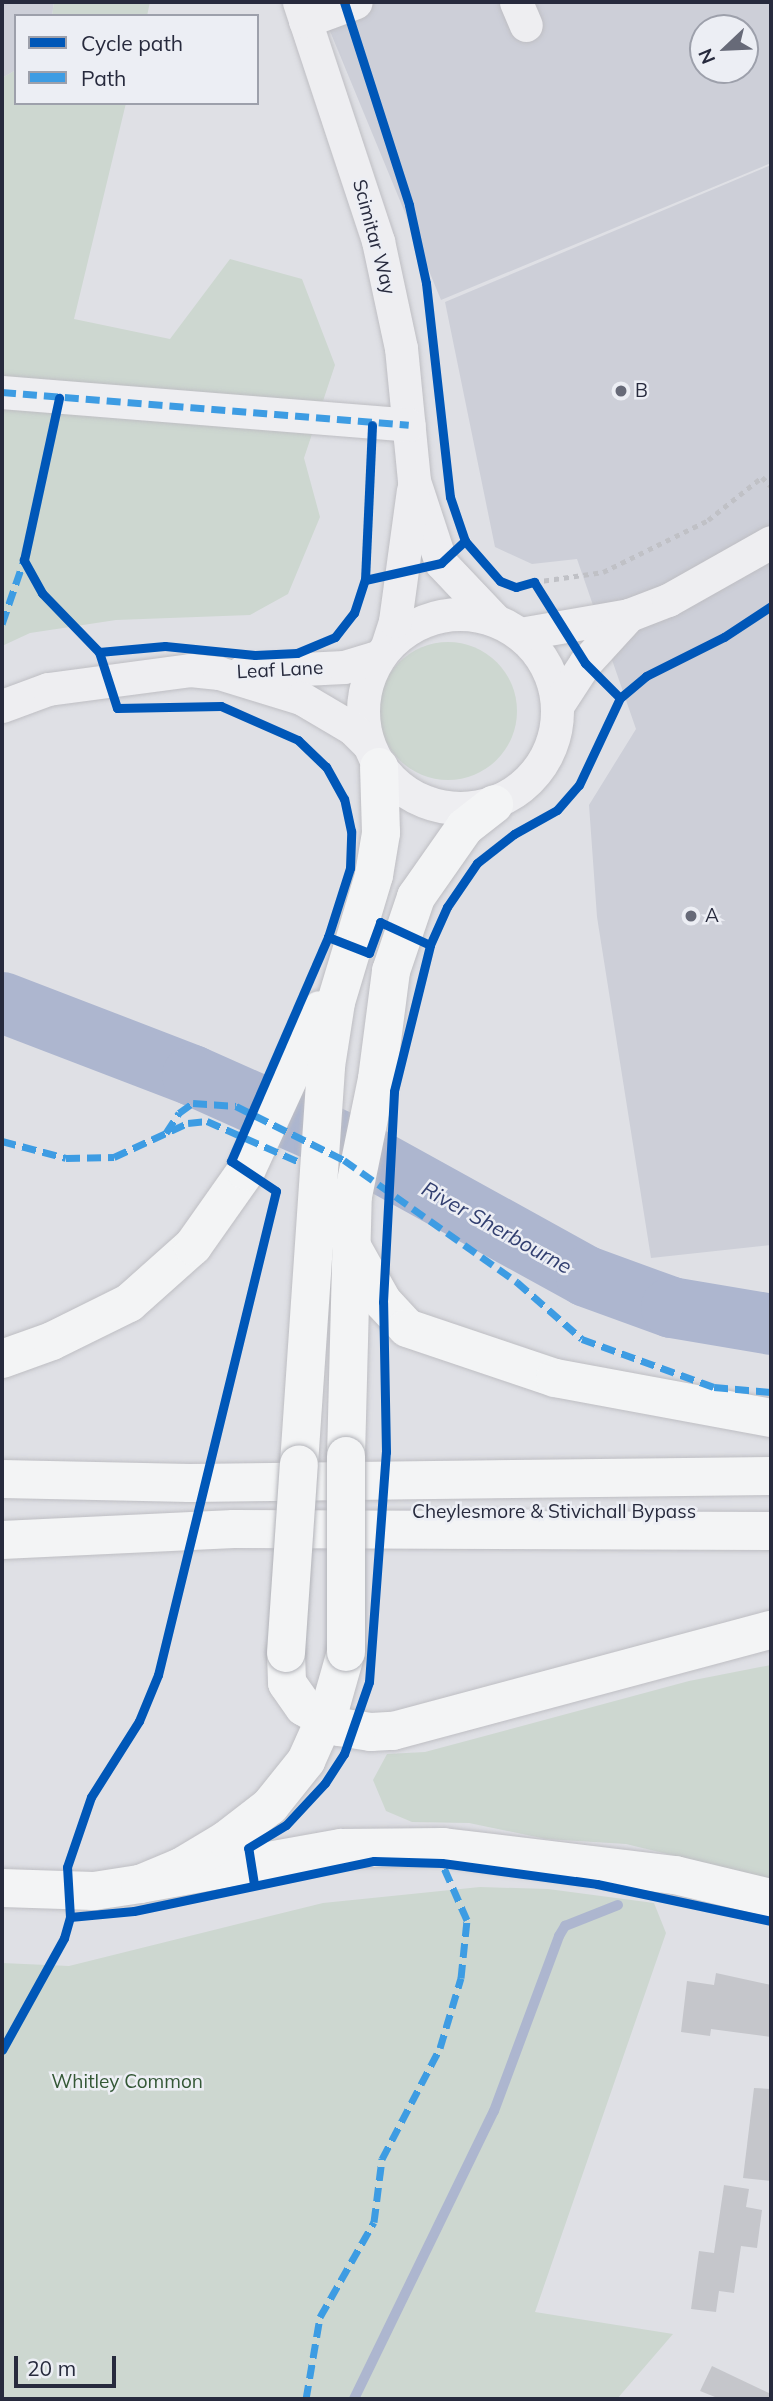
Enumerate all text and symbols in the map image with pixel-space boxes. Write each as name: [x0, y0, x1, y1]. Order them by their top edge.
legend: [14, 14, 259, 105]
north arrow: [689, 14, 759, 84]
text: Cycle path: [81, 30, 183, 56]
text: N: [693, 45, 720, 68]
text: Path: [81, 65, 126, 91]
street label: Scimitar Way: [348, 177, 400, 297]
place label: B: [635, 380, 648, 402]
marker: B: [613, 383, 629, 399]
street label: Leaf Lane: [236, 656, 324, 684]
place label: A: [705, 905, 719, 927]
marker: A: [683, 908, 699, 924]
water label: River Sherbourne: [418, 1175, 576, 1279]
street label: Cheylesmore & Stivichall Bypass: [412, 1501, 696, 1523]
park label: Whitley Common: [51, 2071, 203, 2093]
scale bar: [18, 2342, 119, 2386]
text: 20 m: [27, 2355, 76, 2381]

